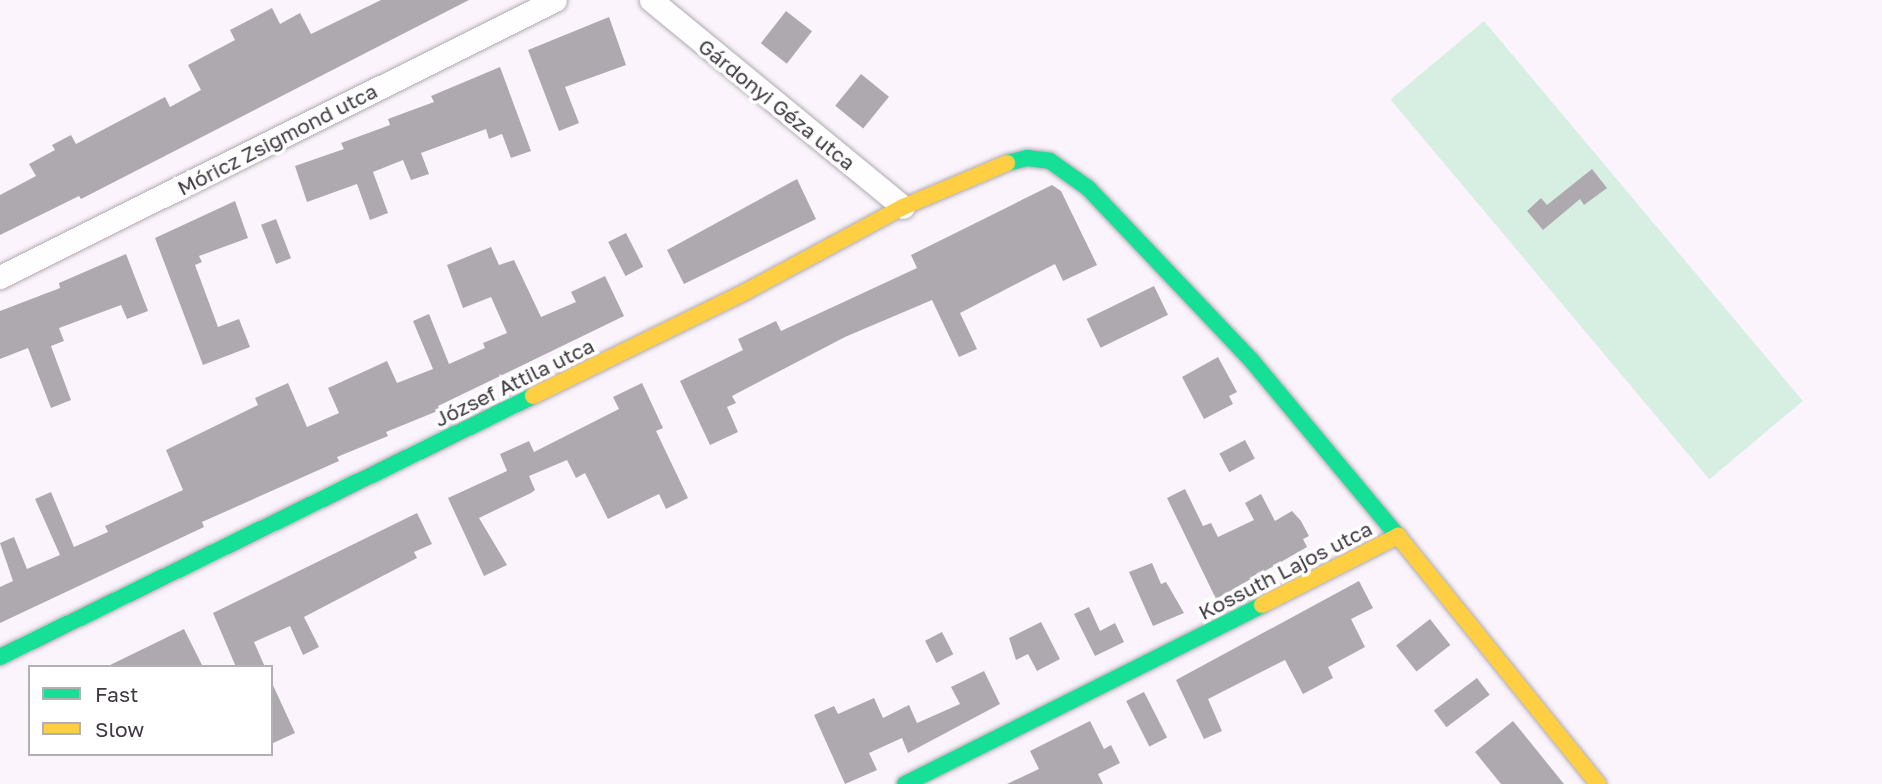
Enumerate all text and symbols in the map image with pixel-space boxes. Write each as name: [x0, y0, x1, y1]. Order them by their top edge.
street label: Gárdonyi Géza utca: [693, 33, 861, 175]
street label: Móricz Zsigmond utca: [173, 78, 381, 200]
street label: József Attila utca: [430, 332, 598, 432]
street label: Kossuth Lajos utca: [1194, 515, 1376, 625]
legend: [28, 665, 273, 756]
text: Fast: [95, 681, 138, 707]
text: Slow: [95, 716, 144, 742]

